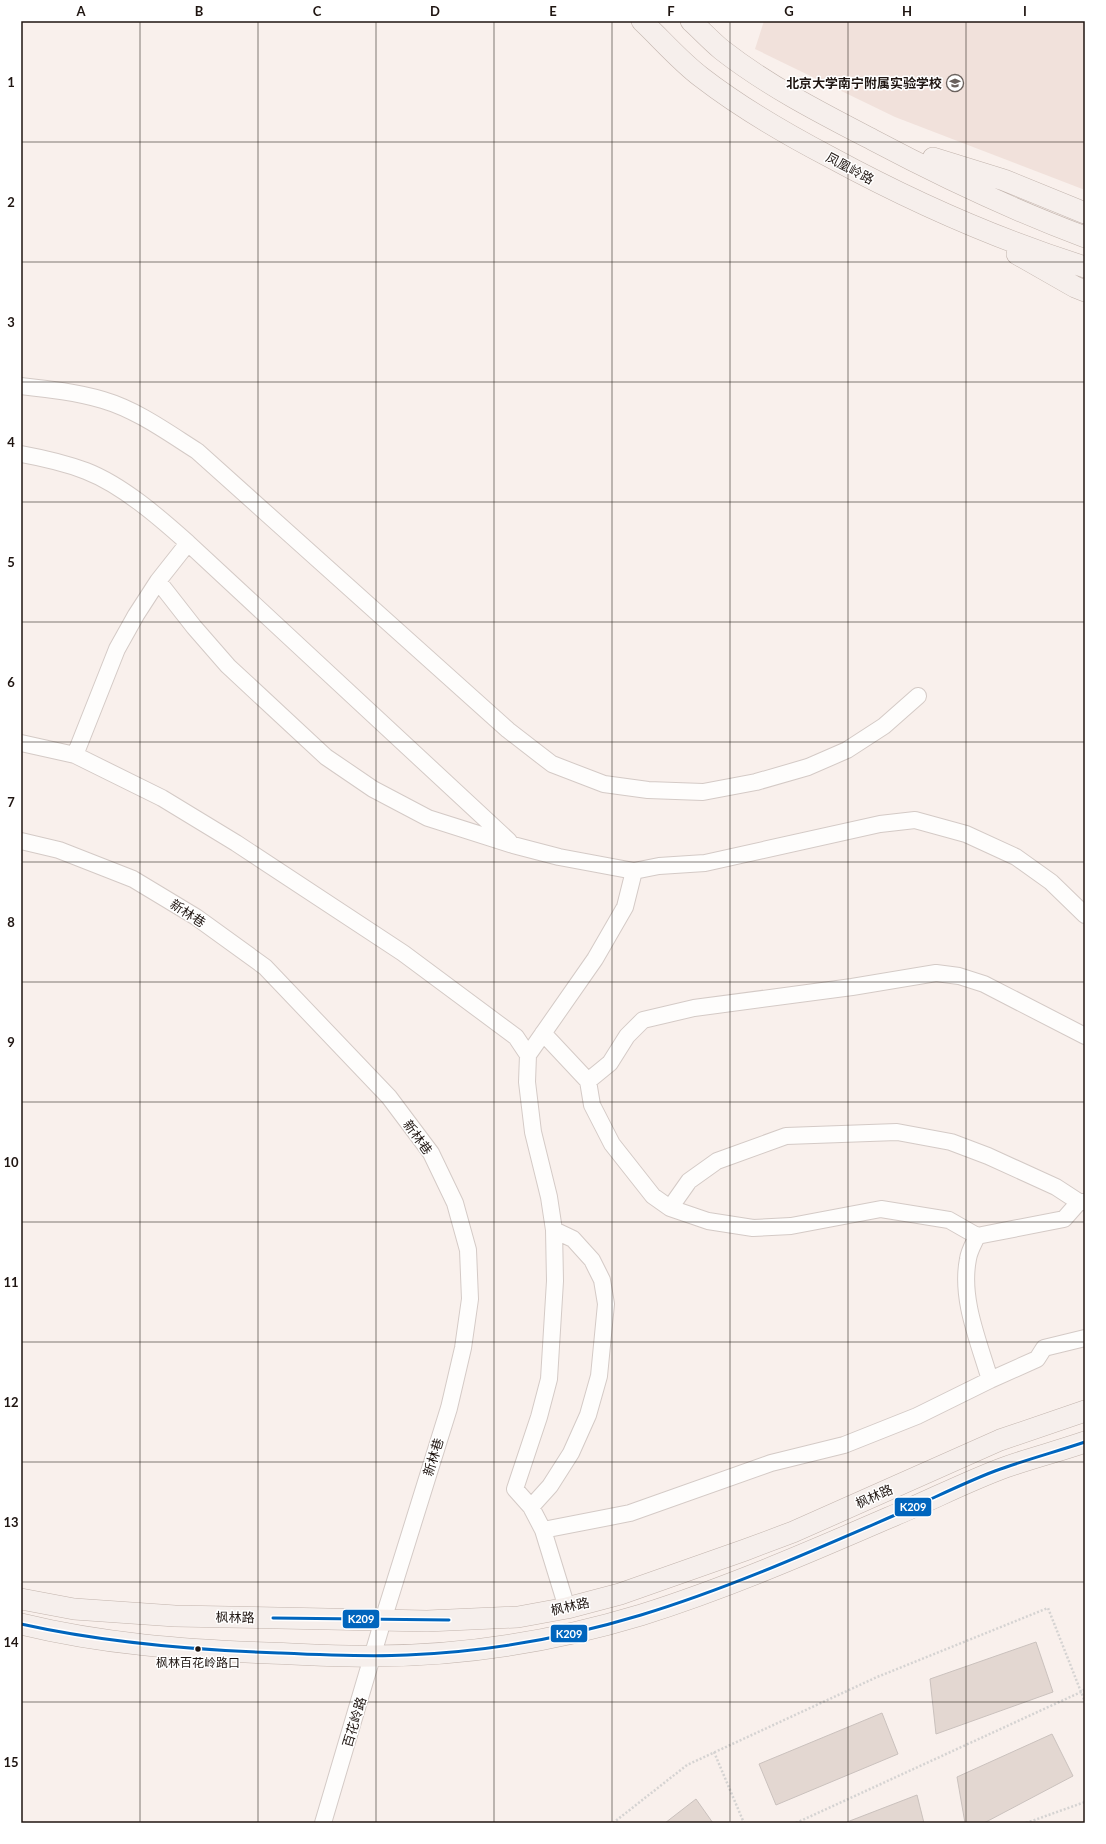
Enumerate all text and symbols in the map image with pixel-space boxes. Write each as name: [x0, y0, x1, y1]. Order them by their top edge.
text: A: [75, 3, 86, 19]
text: B: [195, 3, 204, 19]
text: C: [313, 3, 322, 19]
text: D: [430, 3, 440, 19]
text: E: [549, 3, 557, 19]
text: F: [667, 3, 675, 19]
text: G: [784, 3, 794, 19]
text: H: [902, 3, 912, 19]
text: I: [1023, 3, 1027, 19]
school or university icon: 北京大学南宁附属实验学校: [945, 73, 965, 93]
text: 1: [7, 74, 15, 90]
place label: 北京大学南宁附属实验学校: [786, 75, 942, 91]
street label: 凤凰岭路: [823, 149, 877, 187]
text: 2: [7, 194, 15, 210]
text: 3: [7, 314, 15, 330]
text: 4: [7, 434, 15, 450]
text: 5: [7, 554, 15, 570]
text: 6: [7, 674, 15, 690]
text: 7: [7, 794, 15, 810]
street label: 新林巷: [167, 896, 209, 930]
text: 8: [7, 914, 15, 930]
text: 9: [7, 1034, 15, 1050]
street label: 新林巷: [400, 1117, 436, 1157]
text: 10: [3, 1154, 19, 1170]
text: 11: [3, 1274, 19, 1290]
text: 12: [3, 1394, 19, 1410]
street label: 新林巷: [420, 1436, 446, 1478]
street label: 枫林路: [853, 1481, 895, 1511]
line badge: K209: [894, 1497, 932, 1517]
text: K209: [900, 1500, 926, 1513]
text: 13: [3, 1514, 19, 1530]
street label: 枫林路: [549, 1594, 591, 1618]
street label: 枫林路: [215, 1609, 255, 1625]
line badge: K209: [342, 1609, 380, 1629]
text: K209: [348, 1612, 374, 1625]
line badge: K209: [550, 1624, 588, 1643]
text: K209: [556, 1627, 582, 1640]
text: 14: [3, 1634, 19, 1650]
marker: 枫林百花岭路口: [193, 1644, 203, 1654]
place label: 枫林百花岭路口: [156, 1655, 240, 1670]
street label: 百花岭路: [339, 1695, 369, 1749]
text: 15: [3, 1754, 19, 1770]

